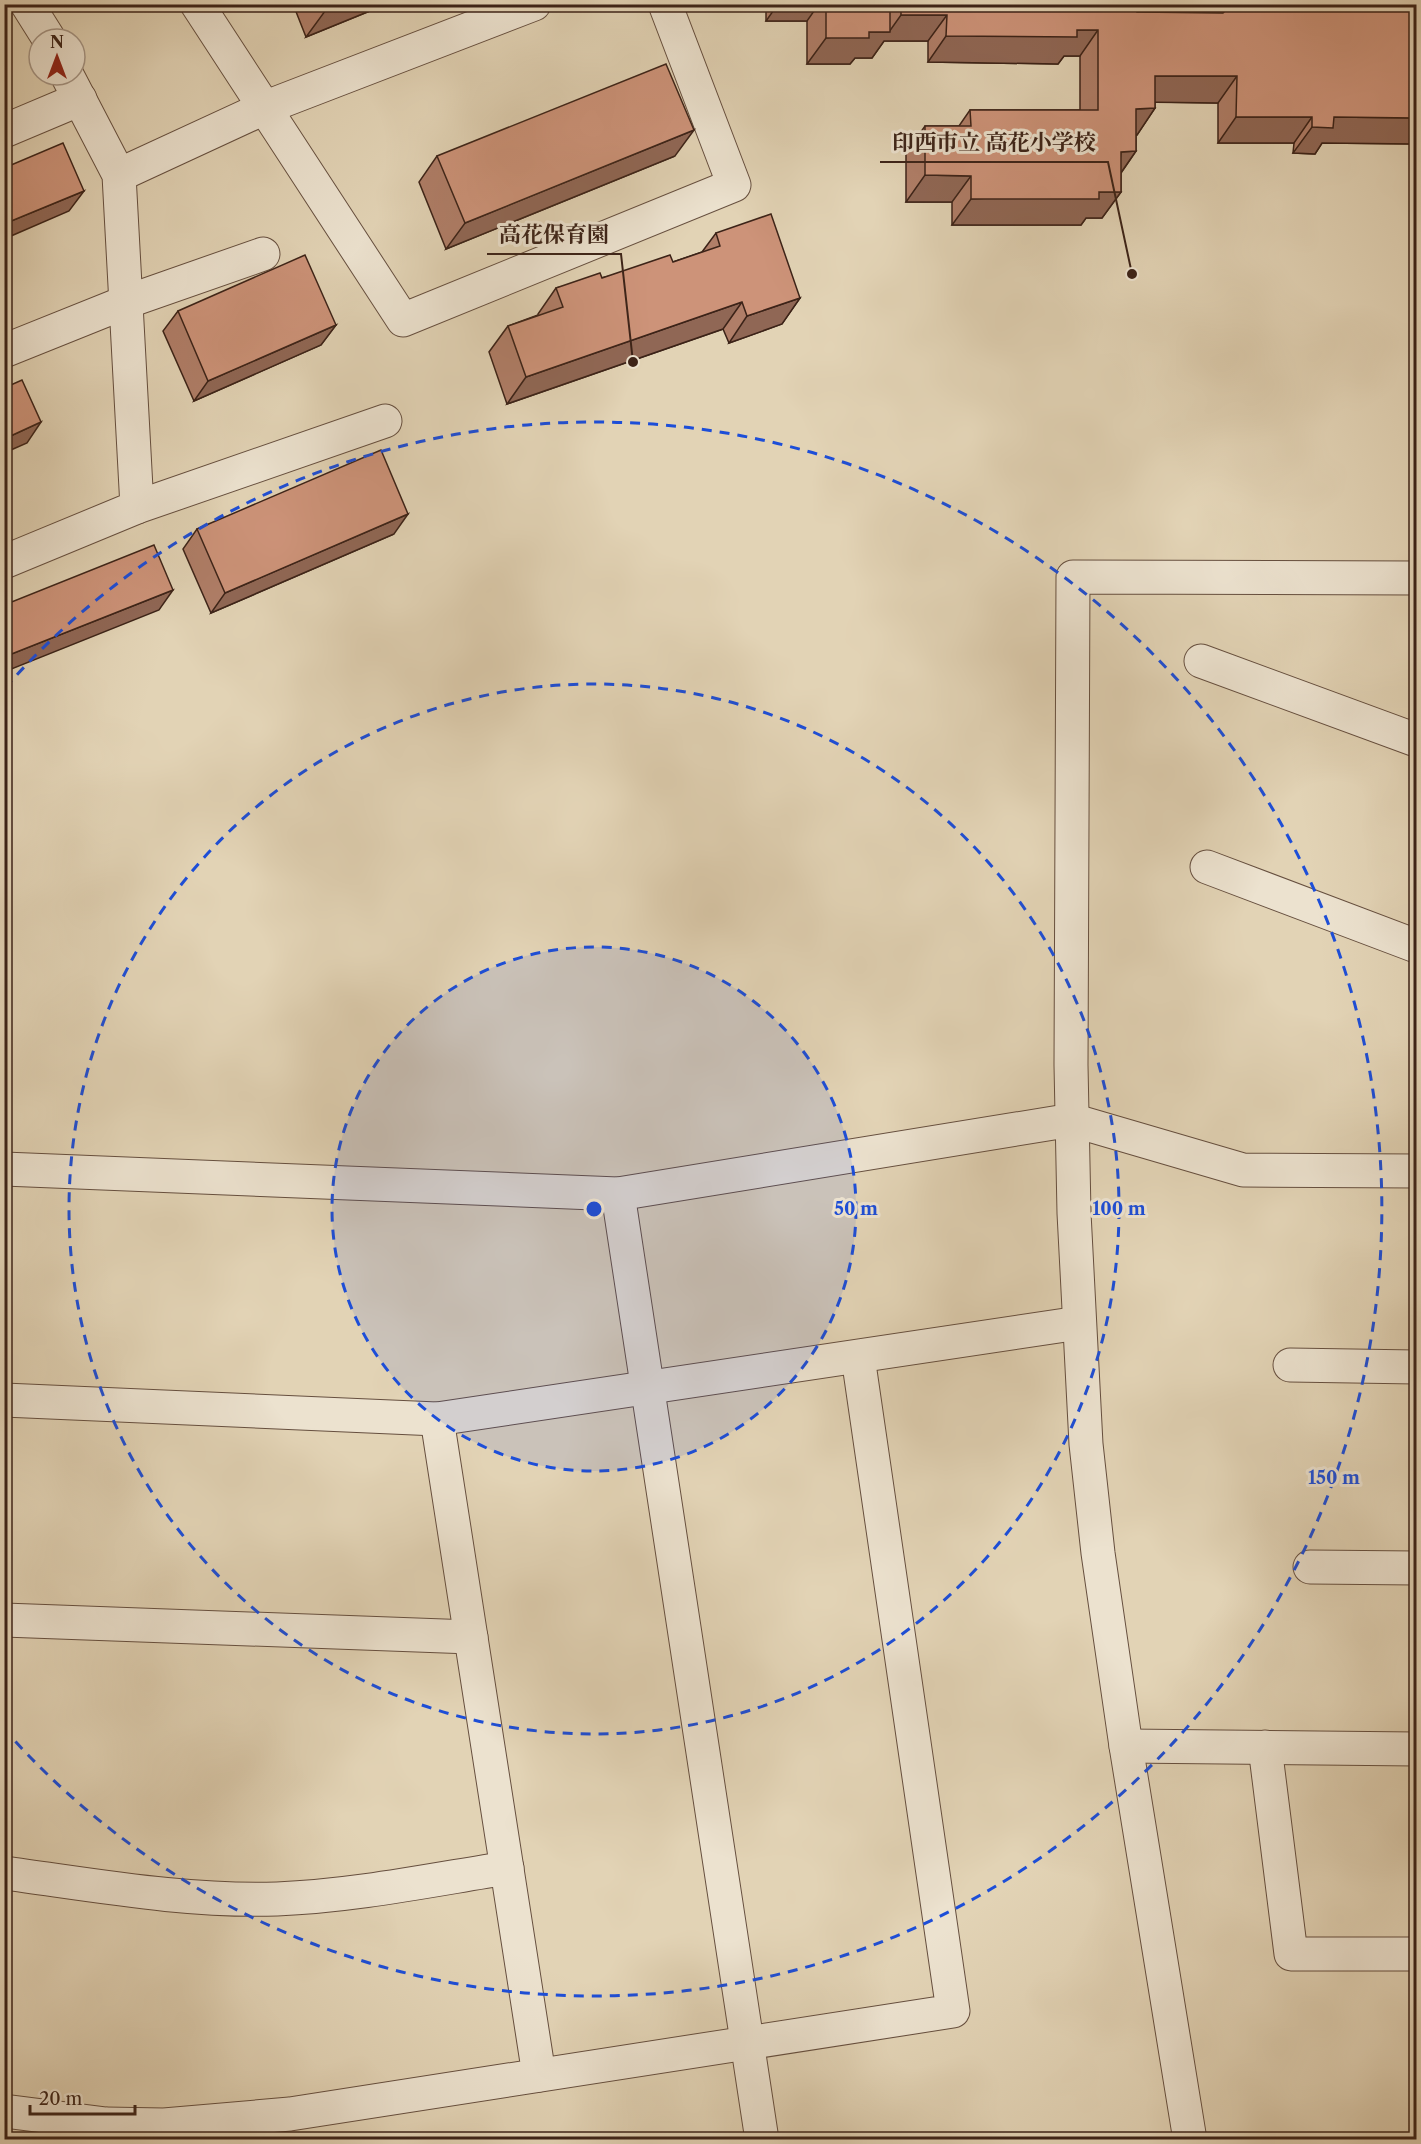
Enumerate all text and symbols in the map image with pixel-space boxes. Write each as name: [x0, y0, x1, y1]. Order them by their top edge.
north arrow: [27, 27, 87, 87]
text: N: [50, 32, 64, 52]
callout: 印西市立 高花小学校: [880, 122, 1108, 162]
text: 印西市立 高花小学校: [892, 129, 1096, 156]
callout: 高花保育園: [487, 214, 621, 254]
text: 高花保育園: [499, 221, 609, 248]
text: 50 m: [834, 1198, 878, 1220]
text: 100 m: [1092, 1198, 1146, 1220]
centre of rings: [584, 1199, 604, 1219]
text: 150 m: [1308, 1467, 1360, 1489]
scale bar: [30, 2078, 135, 2116]
text: 20 m: [39, 2088, 83, 2110]

